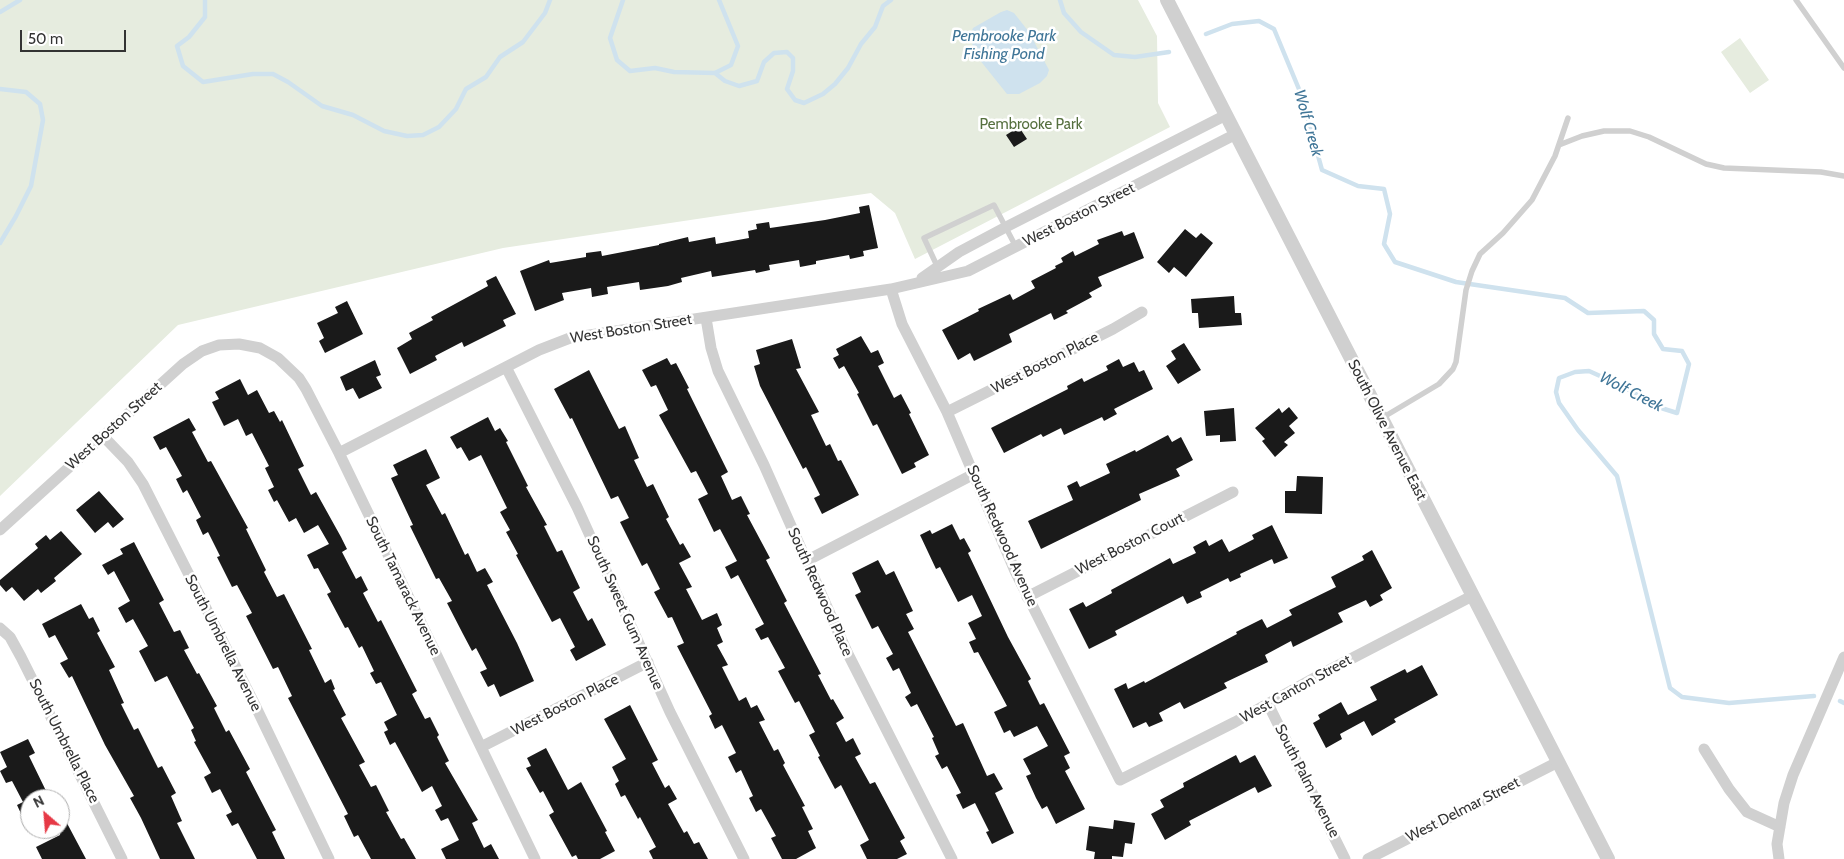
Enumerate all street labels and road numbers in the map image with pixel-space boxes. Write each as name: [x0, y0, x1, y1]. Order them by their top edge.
street label: West Boston Street: [1020, 179, 1138, 251]
street label: West Boston Street: [569, 310, 693, 348]
street label: West Boston Place: [988, 328, 1102, 398]
street label: South Olive Avenue East: [1344, 357, 1430, 503]
street label: West Boston Street: [62, 378, 166, 474]
street label: South Redwood Avenue: [963, 463, 1041, 609]
street label: West Boston Court: [1073, 509, 1187, 579]
street label: South Tamarack Avenue: [362, 514, 444, 658]
street label: South Redwood Place: [784, 525, 856, 659]
street label: South Sweet Gum Avenue: [583, 533, 667, 693]
street label: South Umbrella Avenue: [181, 572, 265, 714]
street label: West Canton Street: [1237, 651, 1355, 727]
street label: West Boston Place: [508, 670, 622, 740]
street label: South Umbrella Place: [25, 676, 103, 806]
street label: South Palm Avenue: [1271, 721, 1343, 841]
street label: West Delmar Street: [1403, 774, 1523, 846]

